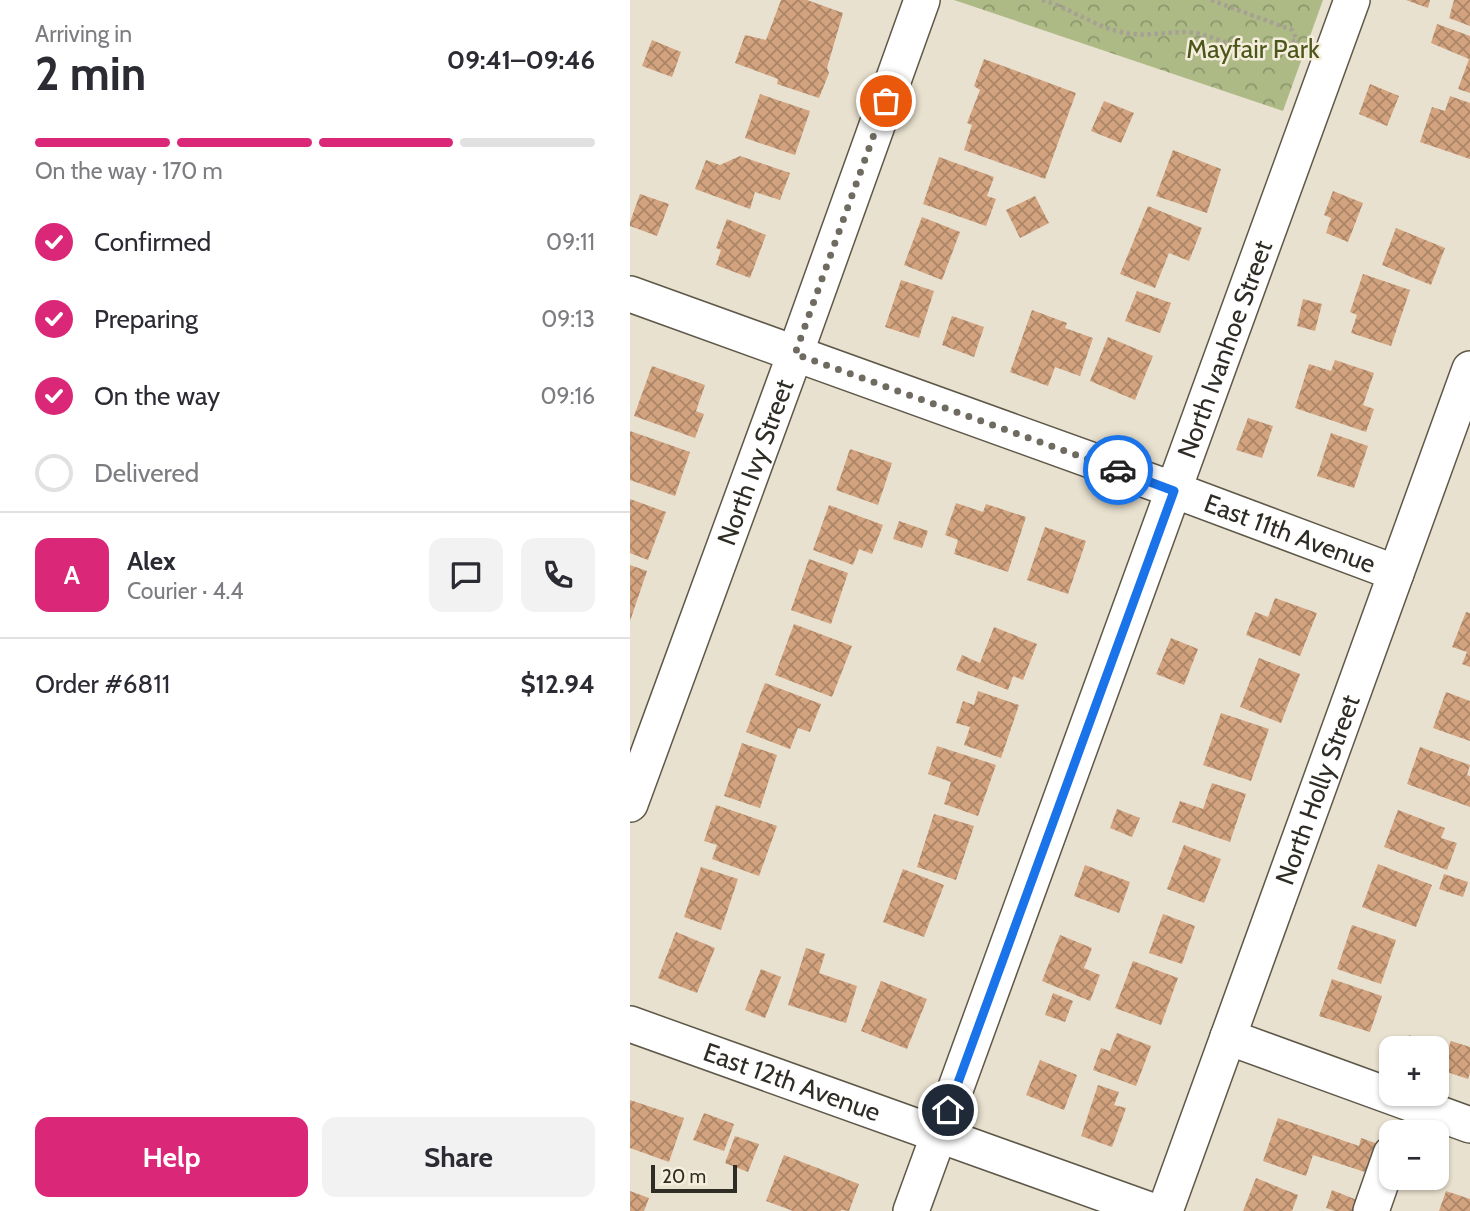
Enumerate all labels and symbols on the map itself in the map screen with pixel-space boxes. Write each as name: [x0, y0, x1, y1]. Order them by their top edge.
park label: Mayfair Park: [1186, 33, 1320, 65]
pin: [856, 71, 916, 131]
street label: North Ivanhoe Street: [1170, 236, 1279, 463]
street label: North Ivy Street: [710, 375, 800, 550]
courier: [1083, 435, 1153, 505]
street label: East 11th Avenue: [1200, 487, 1380, 580]
street label: North Holly Street: [1269, 690, 1367, 889]
street label: East 12th Avenue: [699, 1036, 885, 1128]
pin: [918, 1080, 978, 1140]
scale bar: [651, 1162, 737, 1194]

